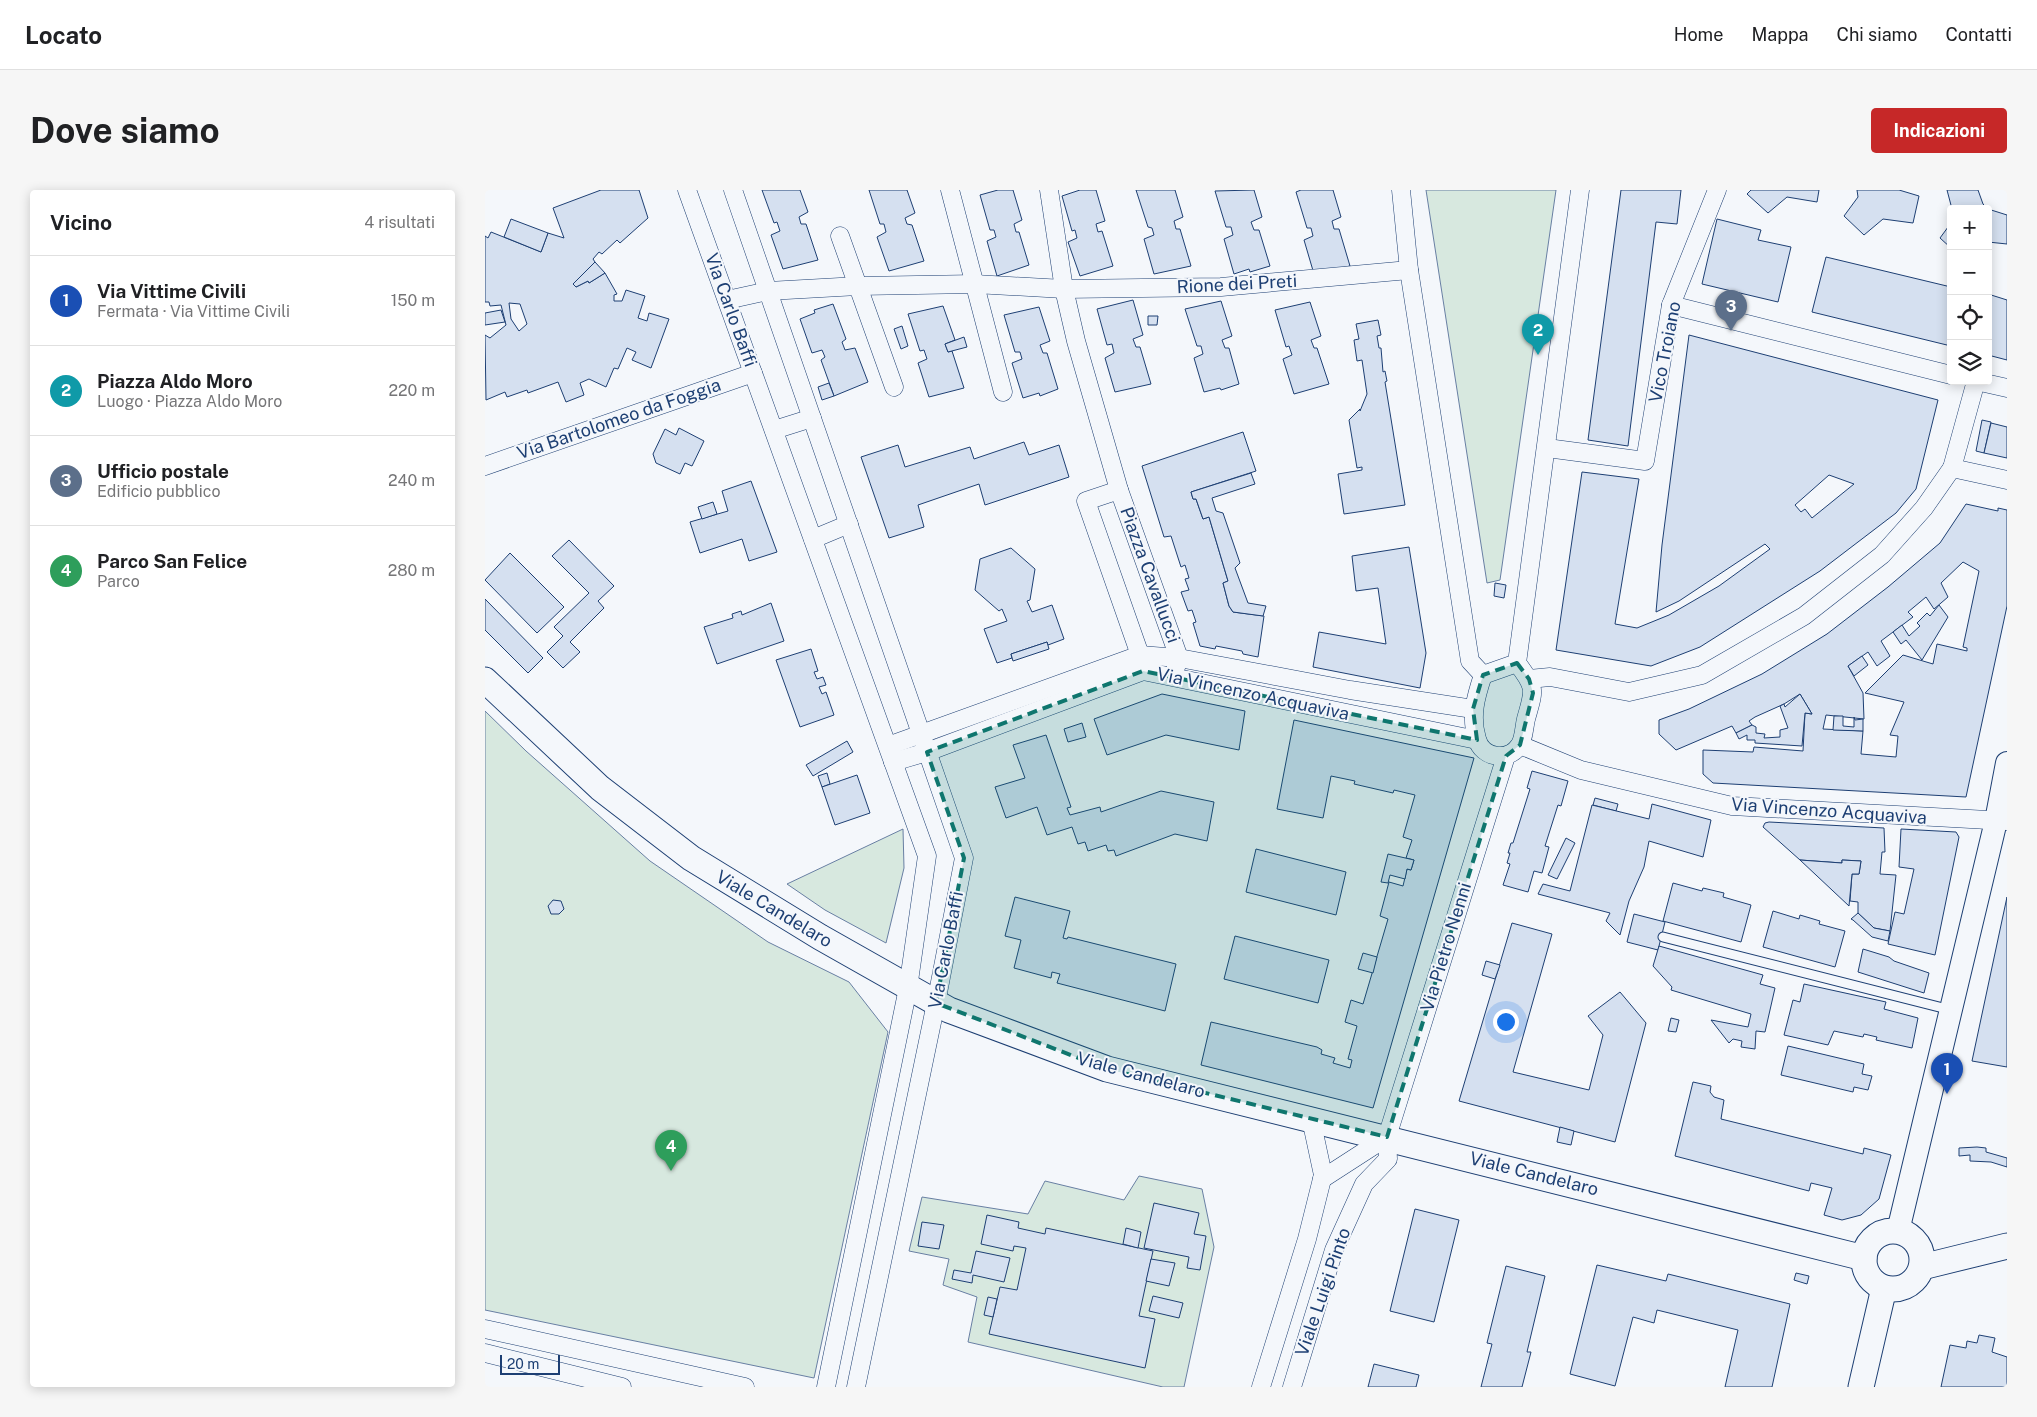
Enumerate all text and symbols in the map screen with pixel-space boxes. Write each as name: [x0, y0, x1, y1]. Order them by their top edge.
text: Locato: [25, 21, 102, 49]
text: Home: [1674, 24, 1723, 45]
text: Mappa: [1751, 24, 1809, 45]
text: Chi siamo: [1837, 24, 1917, 45]
text: Contatti: [1945, 24, 2012, 45]
button: Indicazioni: [1871, 108, 2007, 153]
text: Dove siamo: [30, 110, 220, 151]
map controls: [1947, 205, 1992, 385]
button: +: [1947, 205, 1992, 250]
text: Vicino: [50, 210, 112, 235]
text: 4 risultati: [364, 213, 435, 232]
street label: Via Carlo Baffi: [701, 250, 762, 370]
button: −: [1947, 250, 1992, 295]
street label: Rione dei Preti: [1176, 270, 1298, 297]
text: Via Vittime Civili: [97, 280, 246, 302]
pin: 3: [1715, 290, 1747, 331]
text: 1: [63, 291, 69, 310]
text: 150 m: [391, 291, 435, 310]
button: locate: [1947, 295, 1992, 340]
street label: Vico Troiano: [1644, 299, 1685, 404]
text: Fermata · Via Vittime Civili: [97, 302, 290, 321]
pin: 2: [1522, 314, 1554, 355]
button: layers: [1947, 340, 1992, 385]
text: Piazza Aldo Moro: [97, 370, 253, 392]
street label: Via Bartolomeo da Foggia: [514, 374, 723, 463]
text: 2: [61, 381, 71, 400]
text: 220 m: [388, 381, 435, 400]
text: Luogo · Piazza Aldo Moro: [97, 392, 282, 411]
text: Ufficio postale: [97, 460, 229, 482]
text: 3: [61, 471, 71, 490]
text: 240 m: [388, 471, 435, 490]
text: Edificio pubblico: [97, 482, 221, 501]
street label: Piazza Cavallucci: [1116, 504, 1185, 646]
text: Parco San Felice: [97, 550, 247, 572]
text: 4: [61, 561, 71, 580]
text: 280 m: [388, 561, 435, 580]
text: Parco: [97, 572, 140, 591]
street label: Via Vincenzo Acquaviva: [1155, 663, 1351, 724]
street label: Via Vincenzo Acquaviva: [1730, 793, 1928, 828]
street label: Viale Candelaro: [712, 866, 836, 952]
street label: Via Pietro Nenni: [1416, 880, 1475, 1014]
street label: Via Carlo Baffi: [924, 889, 967, 1011]
your location: [1493, 1009, 1519, 1035]
street label: Viale Candelaro: [1075, 1047, 1208, 1102]
pin: 1: [1931, 1053, 1963, 1094]
pin: 4: [655, 1130, 687, 1171]
street label: Viale Candelaro: [1468, 1147, 1601, 1200]
street label: Viale Luigi Pinto: [1291, 1225, 1354, 1359]
scale bar: [500, 1352, 560, 1375]
text: 20 m: [507, 1356, 539, 1372]

